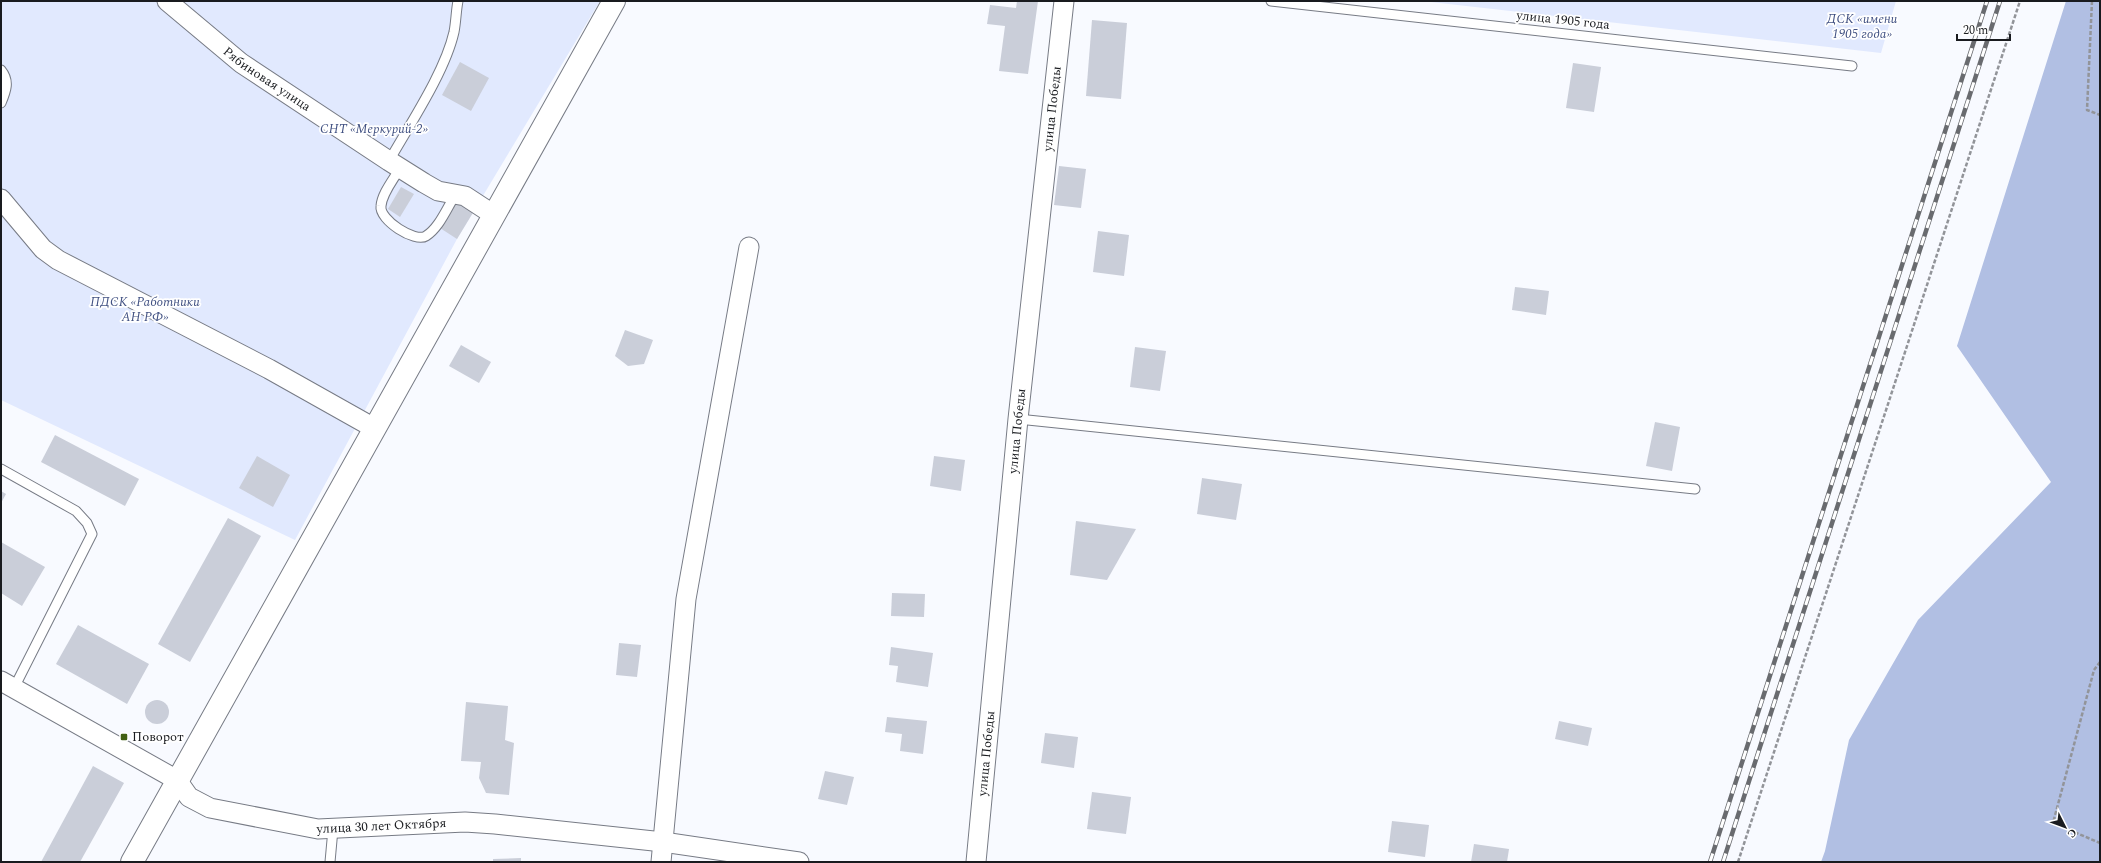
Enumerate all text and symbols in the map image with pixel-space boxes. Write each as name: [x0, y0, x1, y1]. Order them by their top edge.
street label: улица 1905 года: [1514, 5, 1611, 35]
park label: ДСК «имени 1905 года»: [1826, 9, 1898, 44]
scale bar: [1957, 16, 2010, 42]
text: 20 m: [1963, 21, 1988, 40]
street label: Рябиновая улица: [218, 42, 315, 117]
street label: улица Победы: [1037, 65, 1067, 153]
park label: СНТ «Меркурий-2»: [320, 119, 429, 139]
park label: ПДСК «Работники АН РФ»: [90, 292, 200, 327]
street label: улица Победы: [1003, 387, 1031, 475]
street label: улица Победы: [972, 710, 1000, 798]
place label: Поворот: [132, 727, 184, 747]
marker: Поворот: [119, 732, 129, 742]
north arrow: [2045, 807, 2085, 847]
street label: улица 30 лет Октября: [315, 813, 447, 839]
text: С: [2063, 825, 2081, 842]

